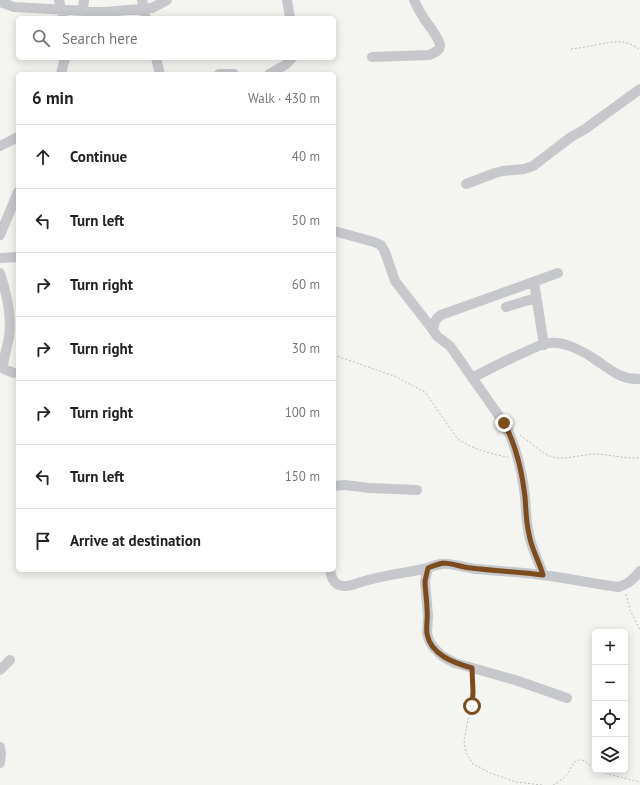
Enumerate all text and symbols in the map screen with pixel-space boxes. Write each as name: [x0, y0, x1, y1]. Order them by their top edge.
search box: [16, 16, 336, 60]
icon: search: [30, 27, 52, 49]
text: Search here: [62, 29, 138, 48]
text: 6 min: [32, 87, 73, 109]
text: Walk · 430 m: [248, 90, 320, 107]
icon: ahead: [32, 146, 54, 168]
text: Continue: [70, 147, 127, 166]
text: 40 m: [292, 148, 320, 165]
icon: left: [32, 210, 54, 232]
text: Turn left: [70, 211, 124, 230]
text: 50 m: [292, 212, 320, 229]
icon: right: [32, 274, 54, 296]
text: Turn right: [70, 275, 133, 294]
text: 60 m: [292, 276, 320, 293]
icon: right: [32, 338, 54, 360]
text: Turn right: [70, 339, 133, 358]
text: 30 m: [292, 340, 320, 357]
icon: right: [32, 402, 54, 424]
text: Turn right: [70, 403, 133, 422]
text: 100 m: [285, 404, 320, 421]
route end: [495, 414, 513, 432]
icon: left: [32, 466, 54, 488]
text: Turn left: [70, 467, 124, 486]
text: 150 m: [285, 468, 320, 485]
icon: arrive: [32, 530, 54, 552]
text: Arrive at destination: [70, 531, 201, 550]
map controls: [592, 629, 628, 773]
button: +: [592, 629, 628, 665]
button: −: [592, 665, 628, 701]
route start: [463, 697, 481, 715]
button: locate: [592, 701, 628, 737]
button: layers: [592, 737, 628, 773]

